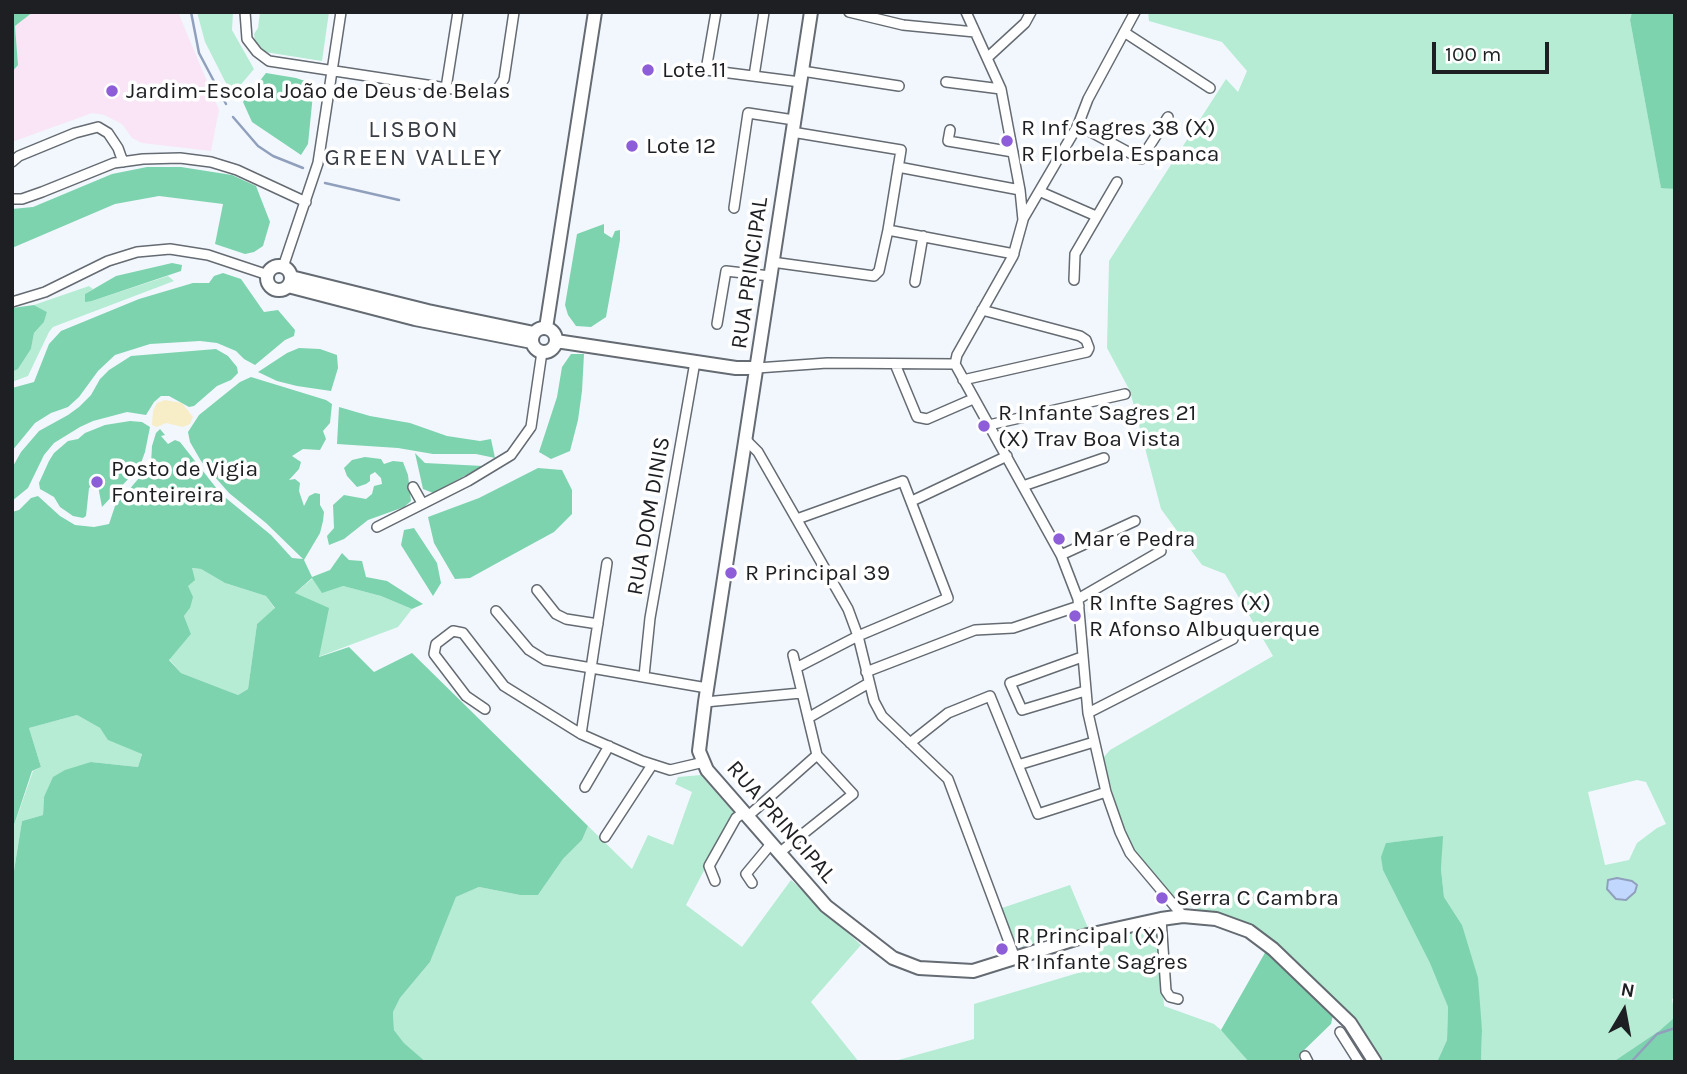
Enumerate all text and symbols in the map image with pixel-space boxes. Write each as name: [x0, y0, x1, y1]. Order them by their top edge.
scale bar: [1435, 28, 1552, 72]
text: 100 m: [1445, 42, 1502, 66]
place label: Lote 11: [662, 56, 726, 84]
marker: Lote 11: [640, 62, 656, 78]
place label: Jardim-Escola João de Deus de Belas: [126, 77, 510, 105]
marker: Jardim-Escola João de Deus de Belas: [104, 83, 120, 99]
place label: R Inf Sagres 38 (X) R Florbela Espanca: [1021, 114, 1219, 168]
district label: LISBON GREEN VALLEY: [326, 116, 502, 172]
place label: Lote 12: [646, 132, 716, 160]
marker: R Inf Sagres 38 (X) R Florbela Espanca: [999, 133, 1015, 149]
marker: Lote 12: [624, 138, 640, 154]
street label: RUA PRINCIPAL: [726, 195, 774, 351]
place label: R Infante Sagres 21 (X) Trav Boa Vista: [998, 399, 1196, 453]
marker: R Infante Sagres 21 (X) Trav Boa Vista: [976, 418, 992, 434]
street label: RUA DOM DINIS: [621, 435, 677, 597]
place label: Posto de Vigia Fonteireira: [111, 455, 258, 509]
marker: Posto de Vigia Fonteireira: [89, 474, 105, 490]
place label: Mar e Pedra: [1073, 525, 1195, 553]
marker: Mar e Pedra: [1051, 531, 1067, 547]
place label: R Principal 39: [745, 559, 890, 587]
marker: R Principal 39: [723, 565, 739, 581]
place label: R Infte Sagres (X) R Afonso Albuquerque: [1089, 589, 1320, 643]
marker: R Infte Sagres (X) R Afonso Albuquerque: [1067, 608, 1083, 624]
street label: RUA PRINCIPAL: [720, 755, 842, 889]
place label: Serra C Cambra: [1176, 884, 1339, 912]
marker: Serra C Cambra: [1154, 890, 1170, 906]
place label: R Principal (X) R Infante Sagres: [1016, 922, 1188, 976]
marker: R Principal (X) R Infante Sagres: [994, 941, 1010, 957]
north arrow: [1589, 976, 1659, 1046]
text: N: [1619, 978, 1636, 1002]

